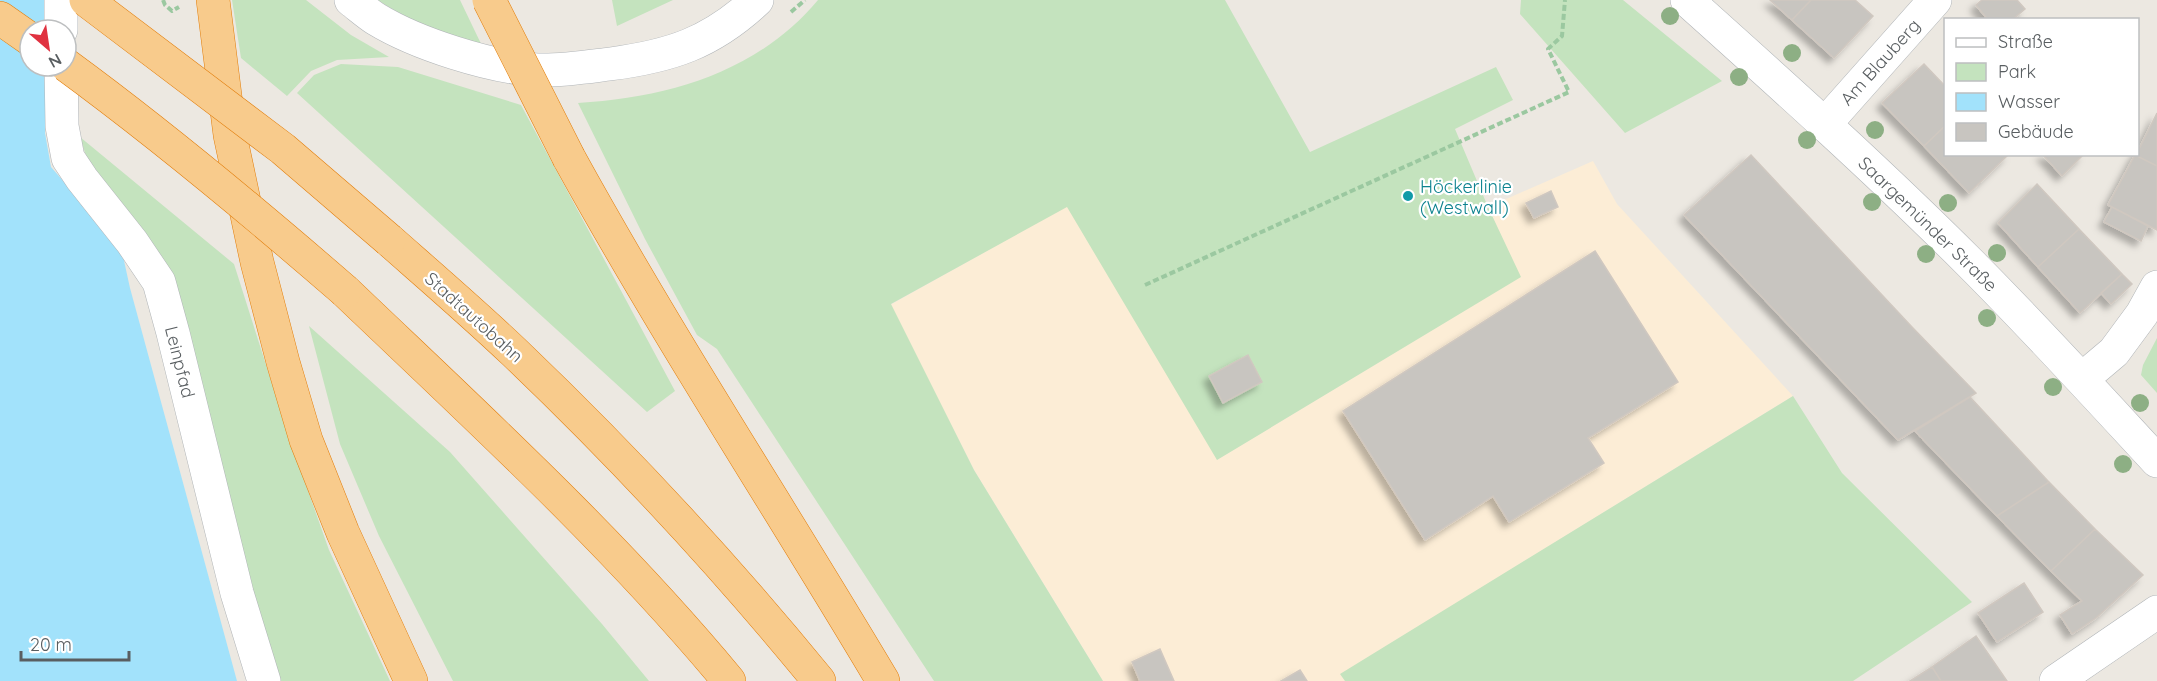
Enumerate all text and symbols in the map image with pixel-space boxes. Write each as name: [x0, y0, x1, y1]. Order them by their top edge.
street label: Am Blauberg: [1835, 14, 1925, 110]
north arrow: [18, 18, 78, 78]
legend: [1944, 18, 2139, 156]
text: Straße: [1998, 30, 2053, 53]
text: N: [45, 50, 65, 73]
text: Park: [1998, 60, 2036, 83]
text: Wasser: [1998, 90, 2060, 113]
text: Gebäude: [1998, 120, 2074, 143]
street label: Saargemünder Straße: [1854, 152, 2002, 296]
place label: Höckerlinie (Westwall): [1420, 175, 1512, 219]
marker: Höckerlinie (Westwall): [1401, 189, 1415, 203]
street label: Stadtautobahn: [420, 267, 528, 367]
street label: Leinpfad: [160, 324, 200, 400]
scale bar: [21, 624, 129, 662]
text: 20 m: [30, 633, 72, 656]

